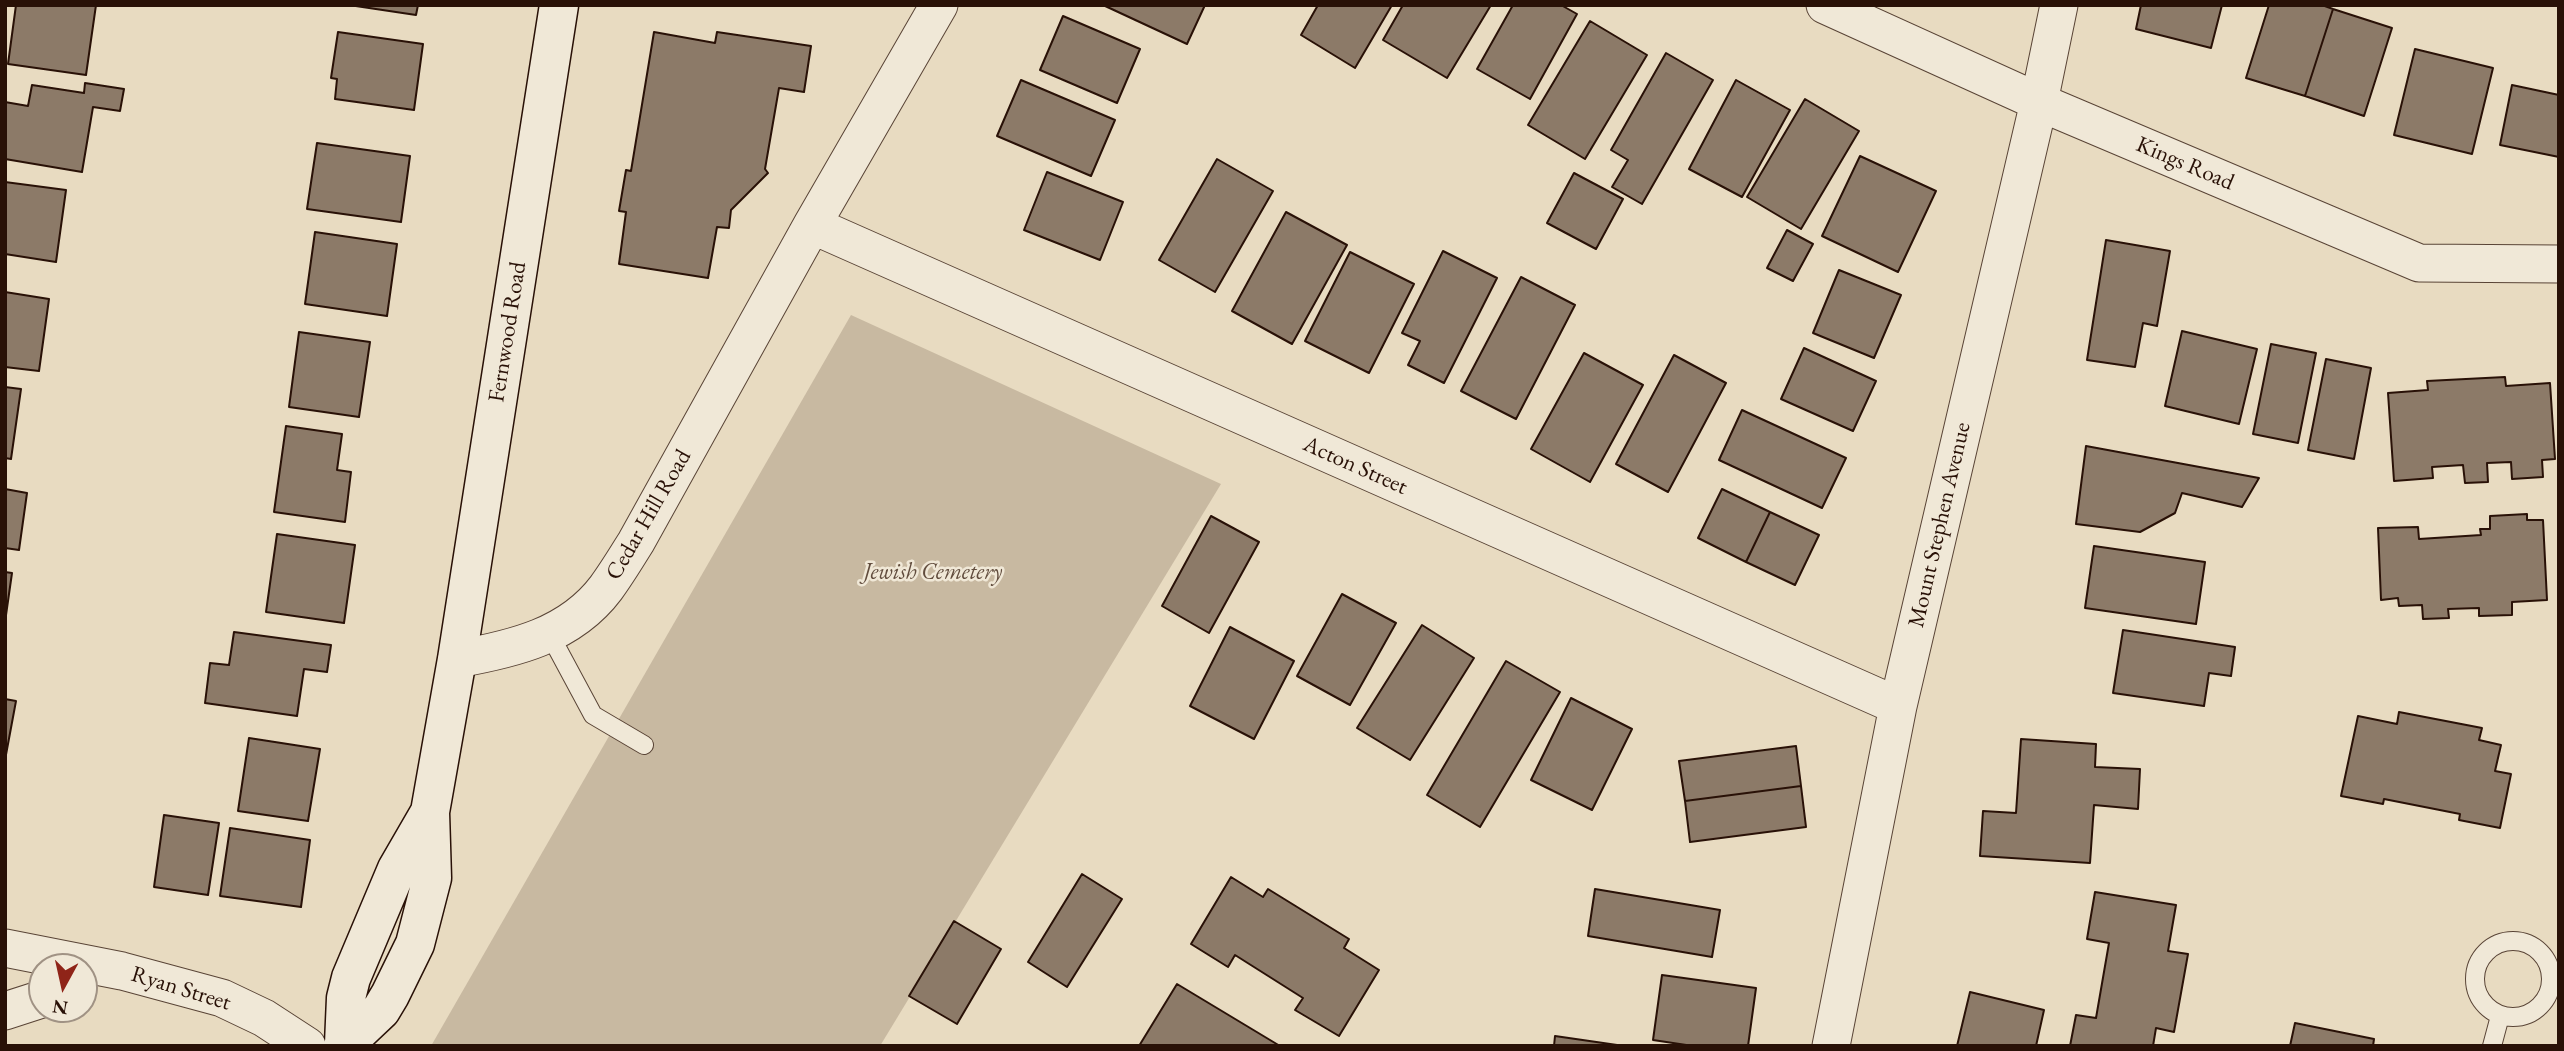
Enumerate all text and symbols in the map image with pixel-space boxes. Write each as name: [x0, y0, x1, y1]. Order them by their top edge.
street label: Kings Road: [2132, 131, 2238, 197]
street label: Fernwood Road: [483, 260, 533, 404]
street label: Mount Stephen Avenue: [1903, 420, 1977, 630]
street label: Acton Street: [1299, 431, 1411, 501]
street label: Cedar Hill Road: [600, 445, 698, 585]
park label: Jewish Cemetery: [864, 559, 1002, 587]
north arrow: [28, 953, 98, 1023]
street label: Ryan Street: [128, 961, 234, 1017]
text: N: [51, 994, 70, 1021]

